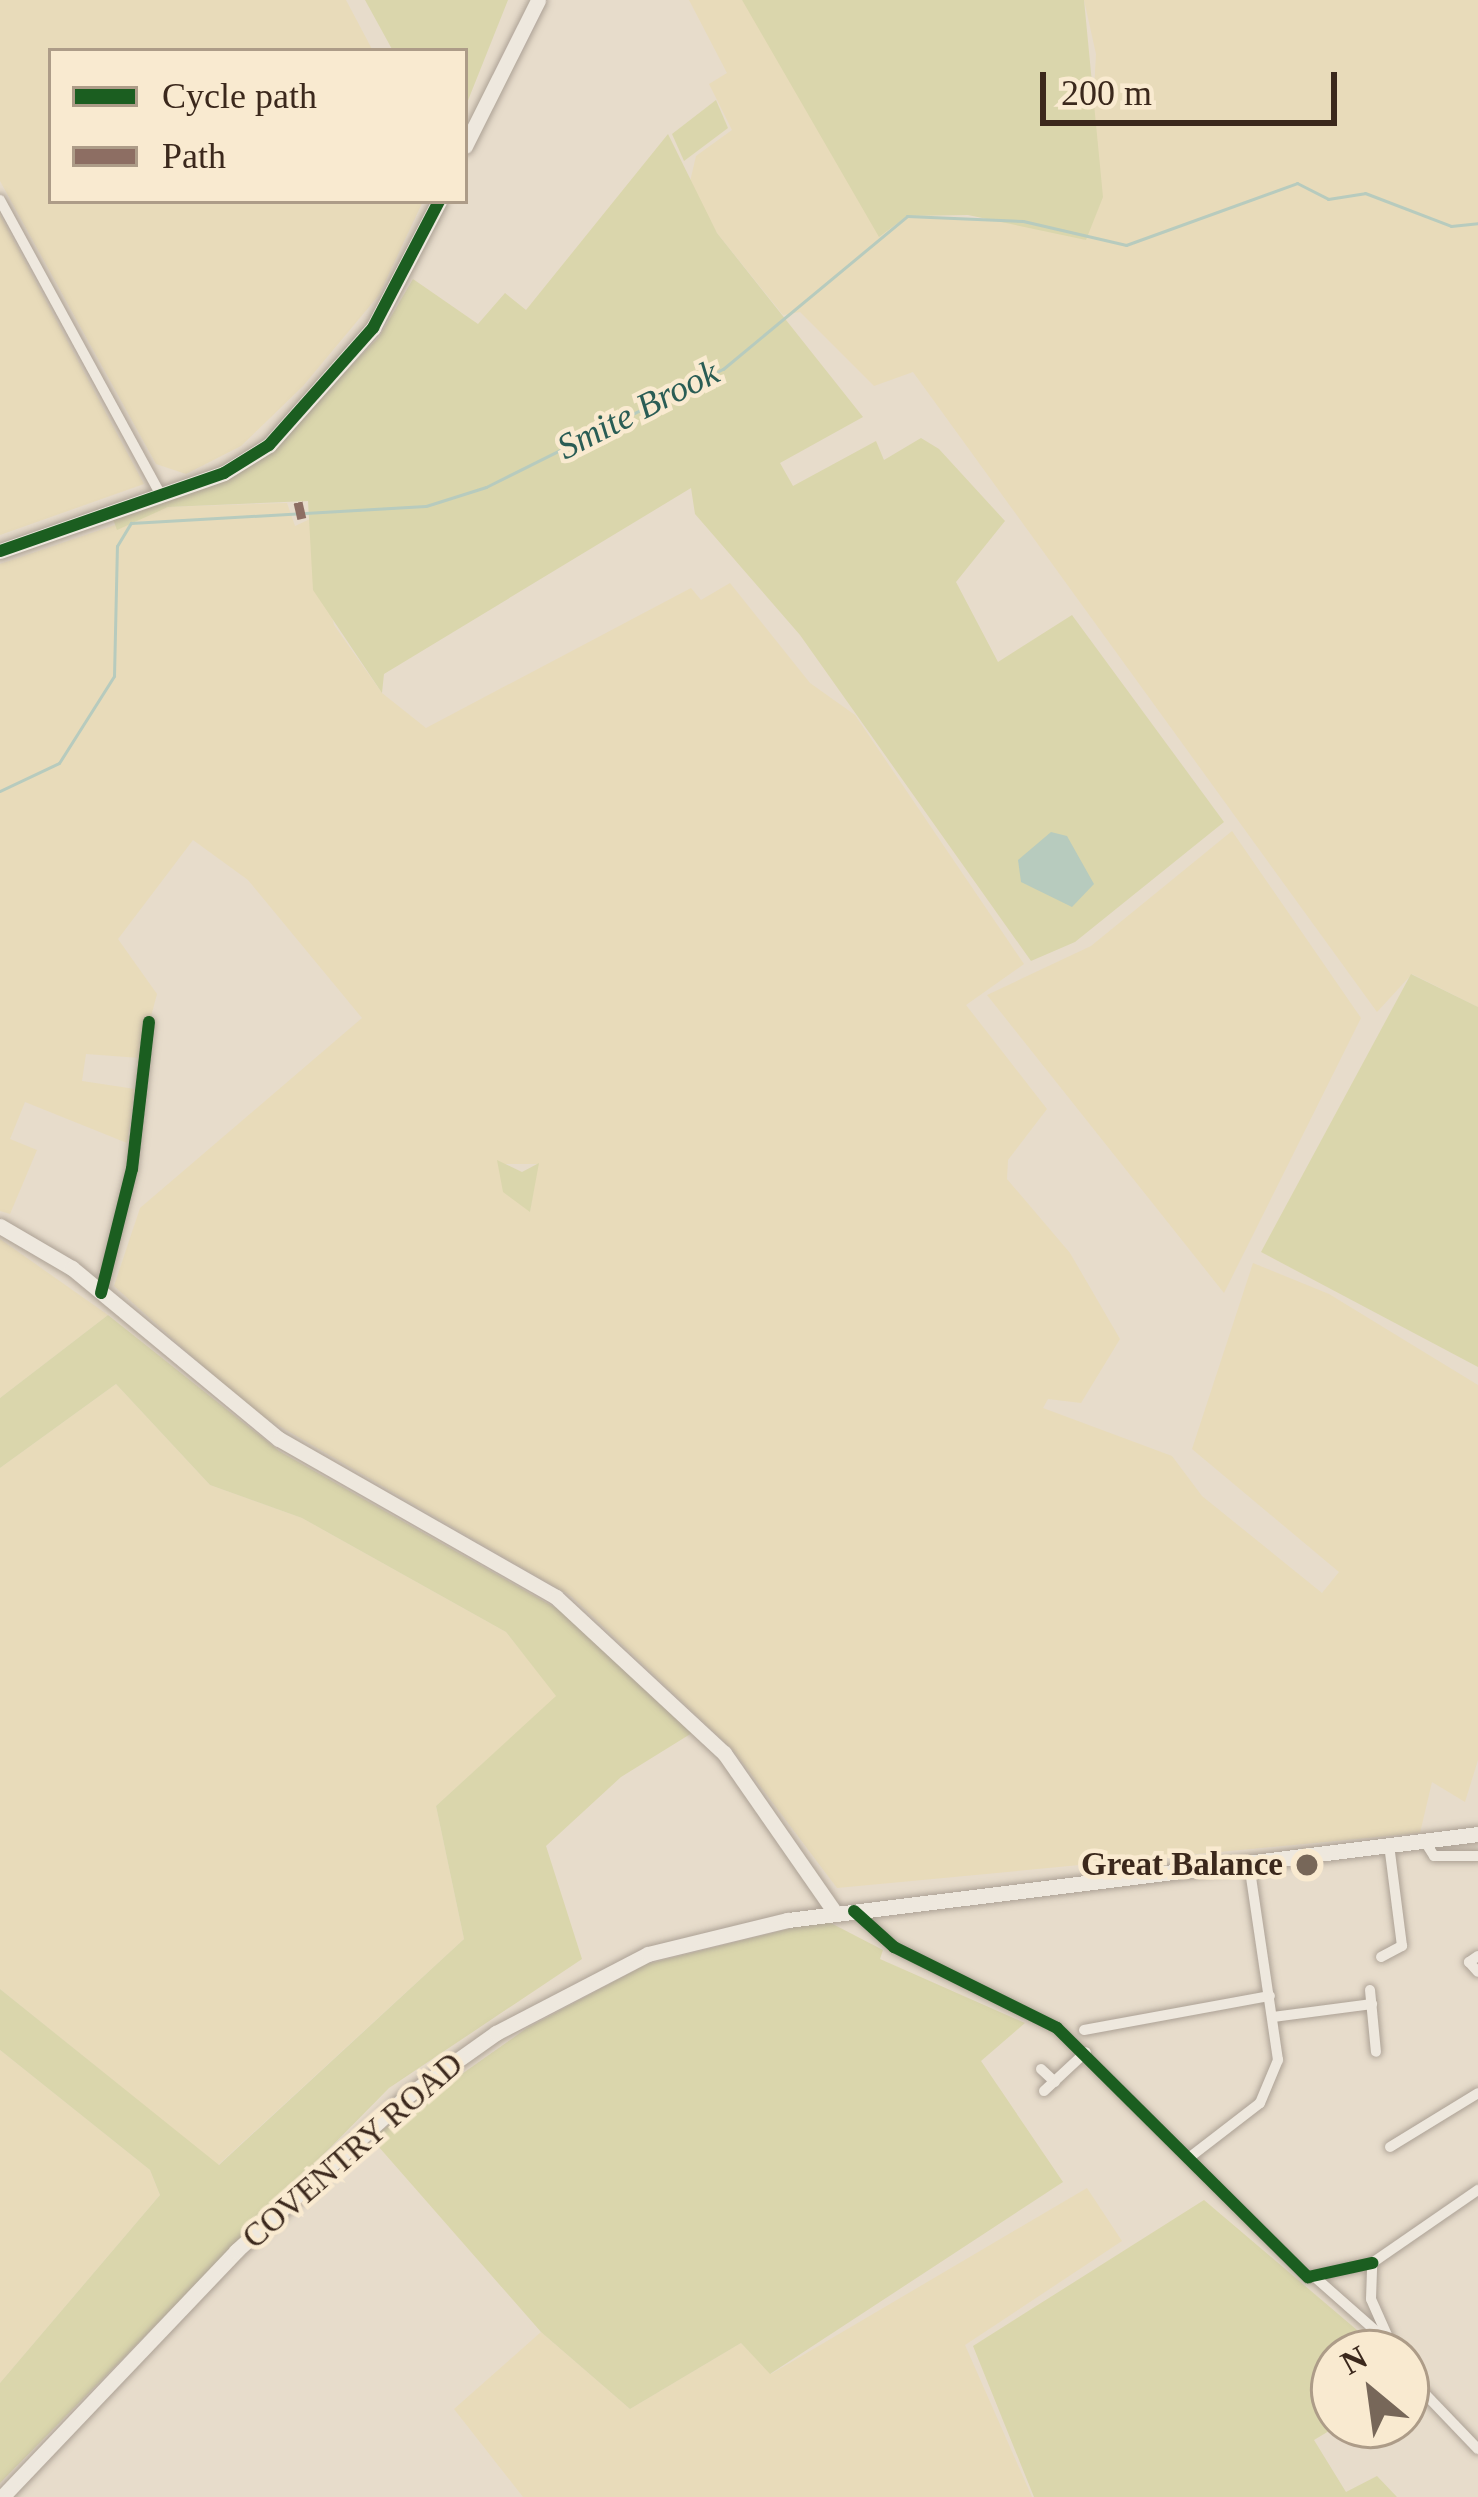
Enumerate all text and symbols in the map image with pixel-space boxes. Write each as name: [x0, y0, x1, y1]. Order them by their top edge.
legend: [48, 48, 468, 204]
scale bar: [1046, 48, 1343, 122]
text: 200 m: [1061, 73, 1152, 113]
text: Cycle path: [162, 76, 317, 116]
text: Path: [162, 136, 226, 176]
water label: Smite Brook: [550, 351, 726, 469]
place label: Great Balance: [1081, 1845, 1283, 1885]
marker: Great Balance: [1294, 1852, 1320, 1878]
street label: COVENTRY ROAD: [235, 2044, 471, 2258]
north arrow: [1310, 2329, 1430, 2449]
text: N: [1335, 2339, 1373, 2382]

